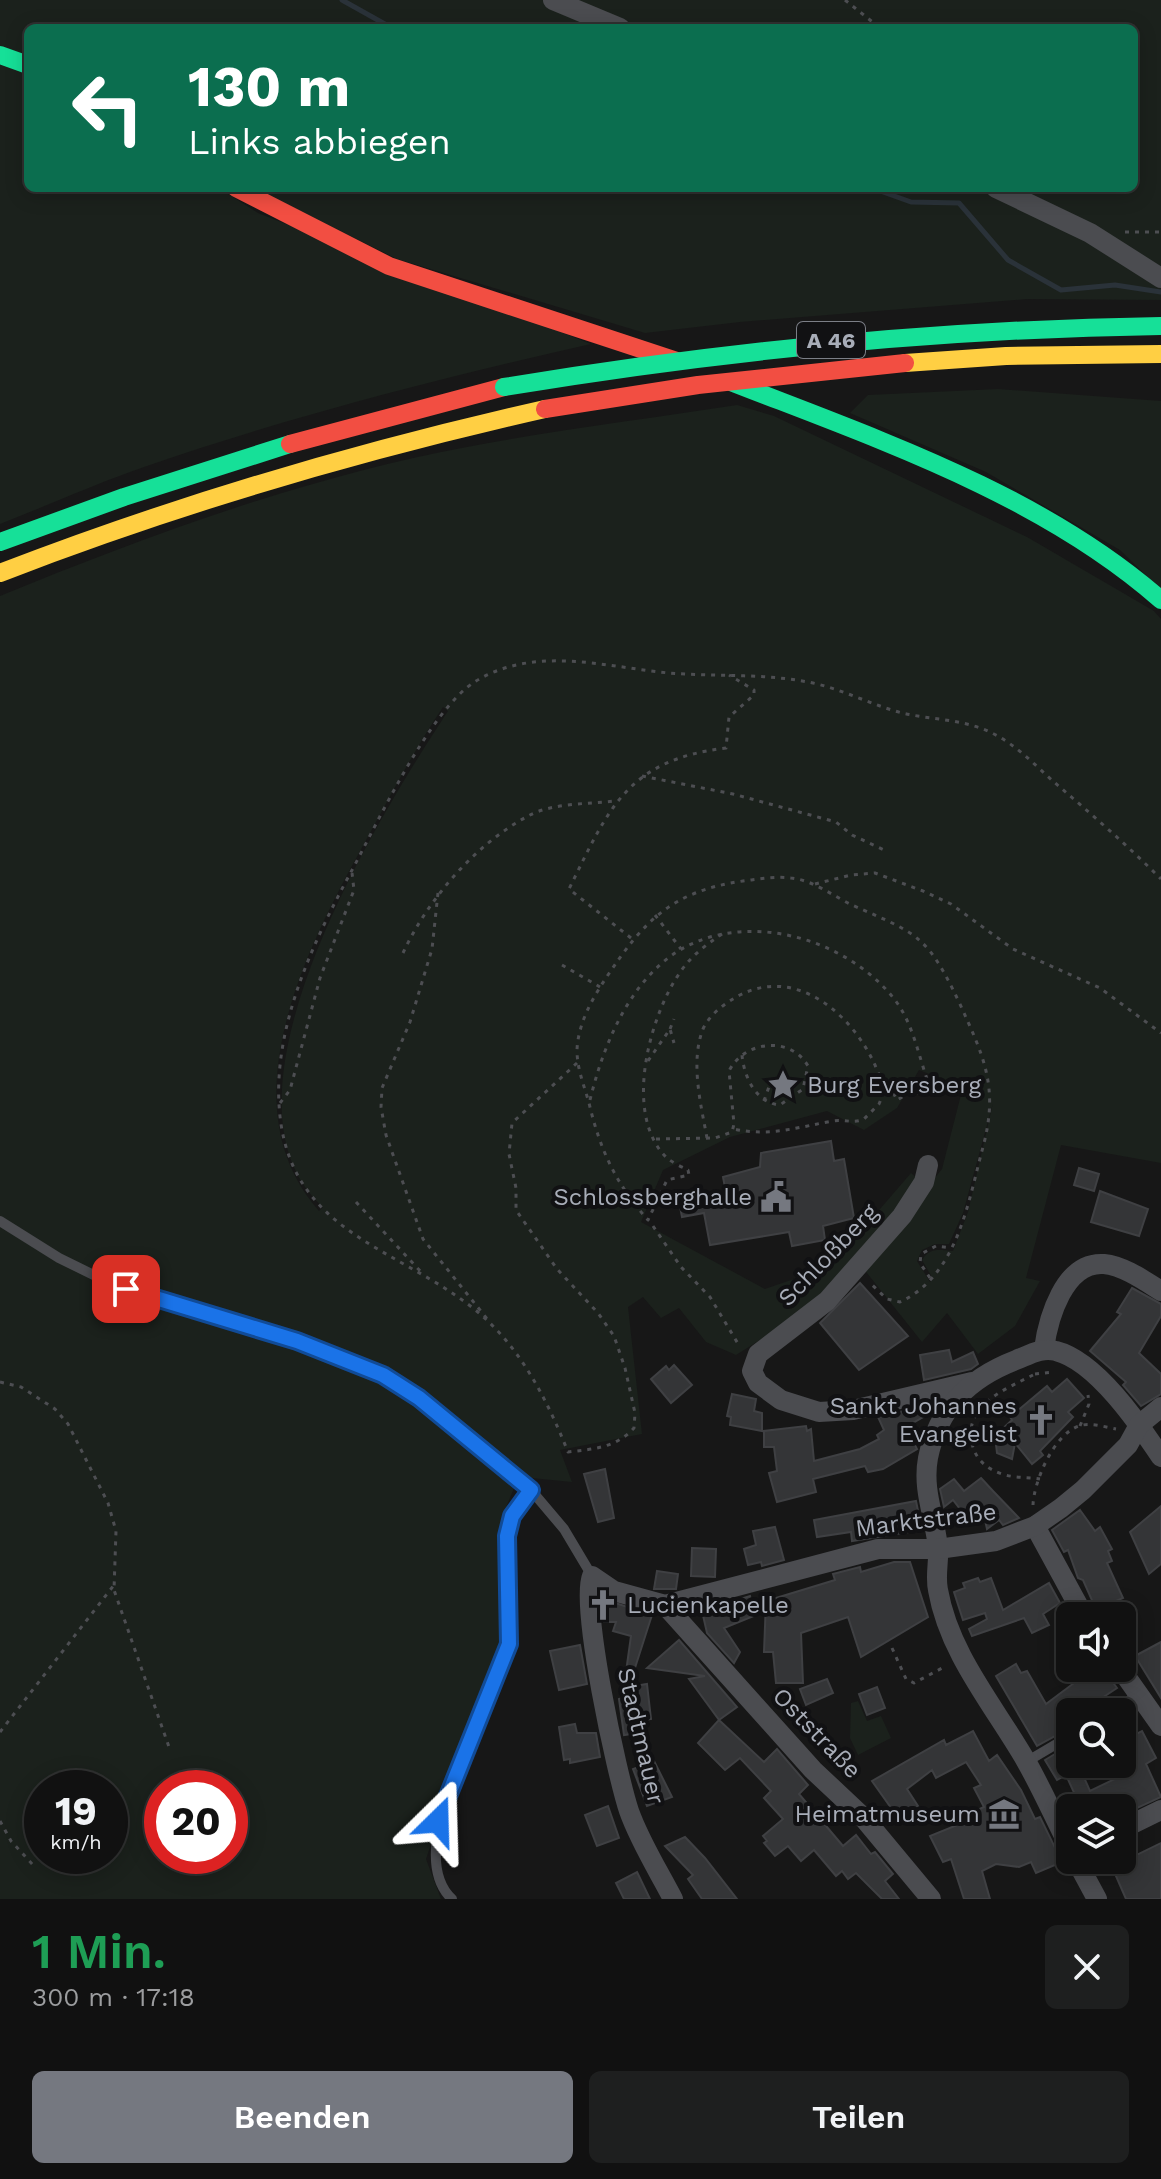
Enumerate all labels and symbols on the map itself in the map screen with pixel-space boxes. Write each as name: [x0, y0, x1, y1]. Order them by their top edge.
road number: A 46: [797, 322, 865, 358]
place icon: Burg Eversberg: [766, 1068, 800, 1102]
place label: Burg Eversberg: [807, 1071, 982, 1099]
public building icon: Schlossberghalle: [759, 1180, 793, 1214]
place label: Schlossberghalle: [553, 1183, 752, 1211]
street label: Schloßberg: [772, 1198, 884, 1312]
pin: [92, 1255, 160, 1323]
place label: Sankt Johannes Evangelist: [830, 1392, 1017, 1448]
church icon: Sankt Johannes Evangelist: [1024, 1403, 1058, 1437]
street label: Marktstraße: [854, 1497, 998, 1543]
church icon: Lucienkapelle: [586, 1588, 620, 1622]
place label: Lucienkapelle: [627, 1591, 789, 1619]
street label: Stadtmauer: [612, 1665, 670, 1807]
street label: Oststraße: [767, 1682, 867, 1784]
speed limit sign: 20: [144, 1770, 248, 1874]
position arrow: [396, 1779, 480, 1863]
museum icon: Heimatmuseum: [987, 1797, 1021, 1831]
place label: Heimatmuseum: [794, 1800, 980, 1828]

